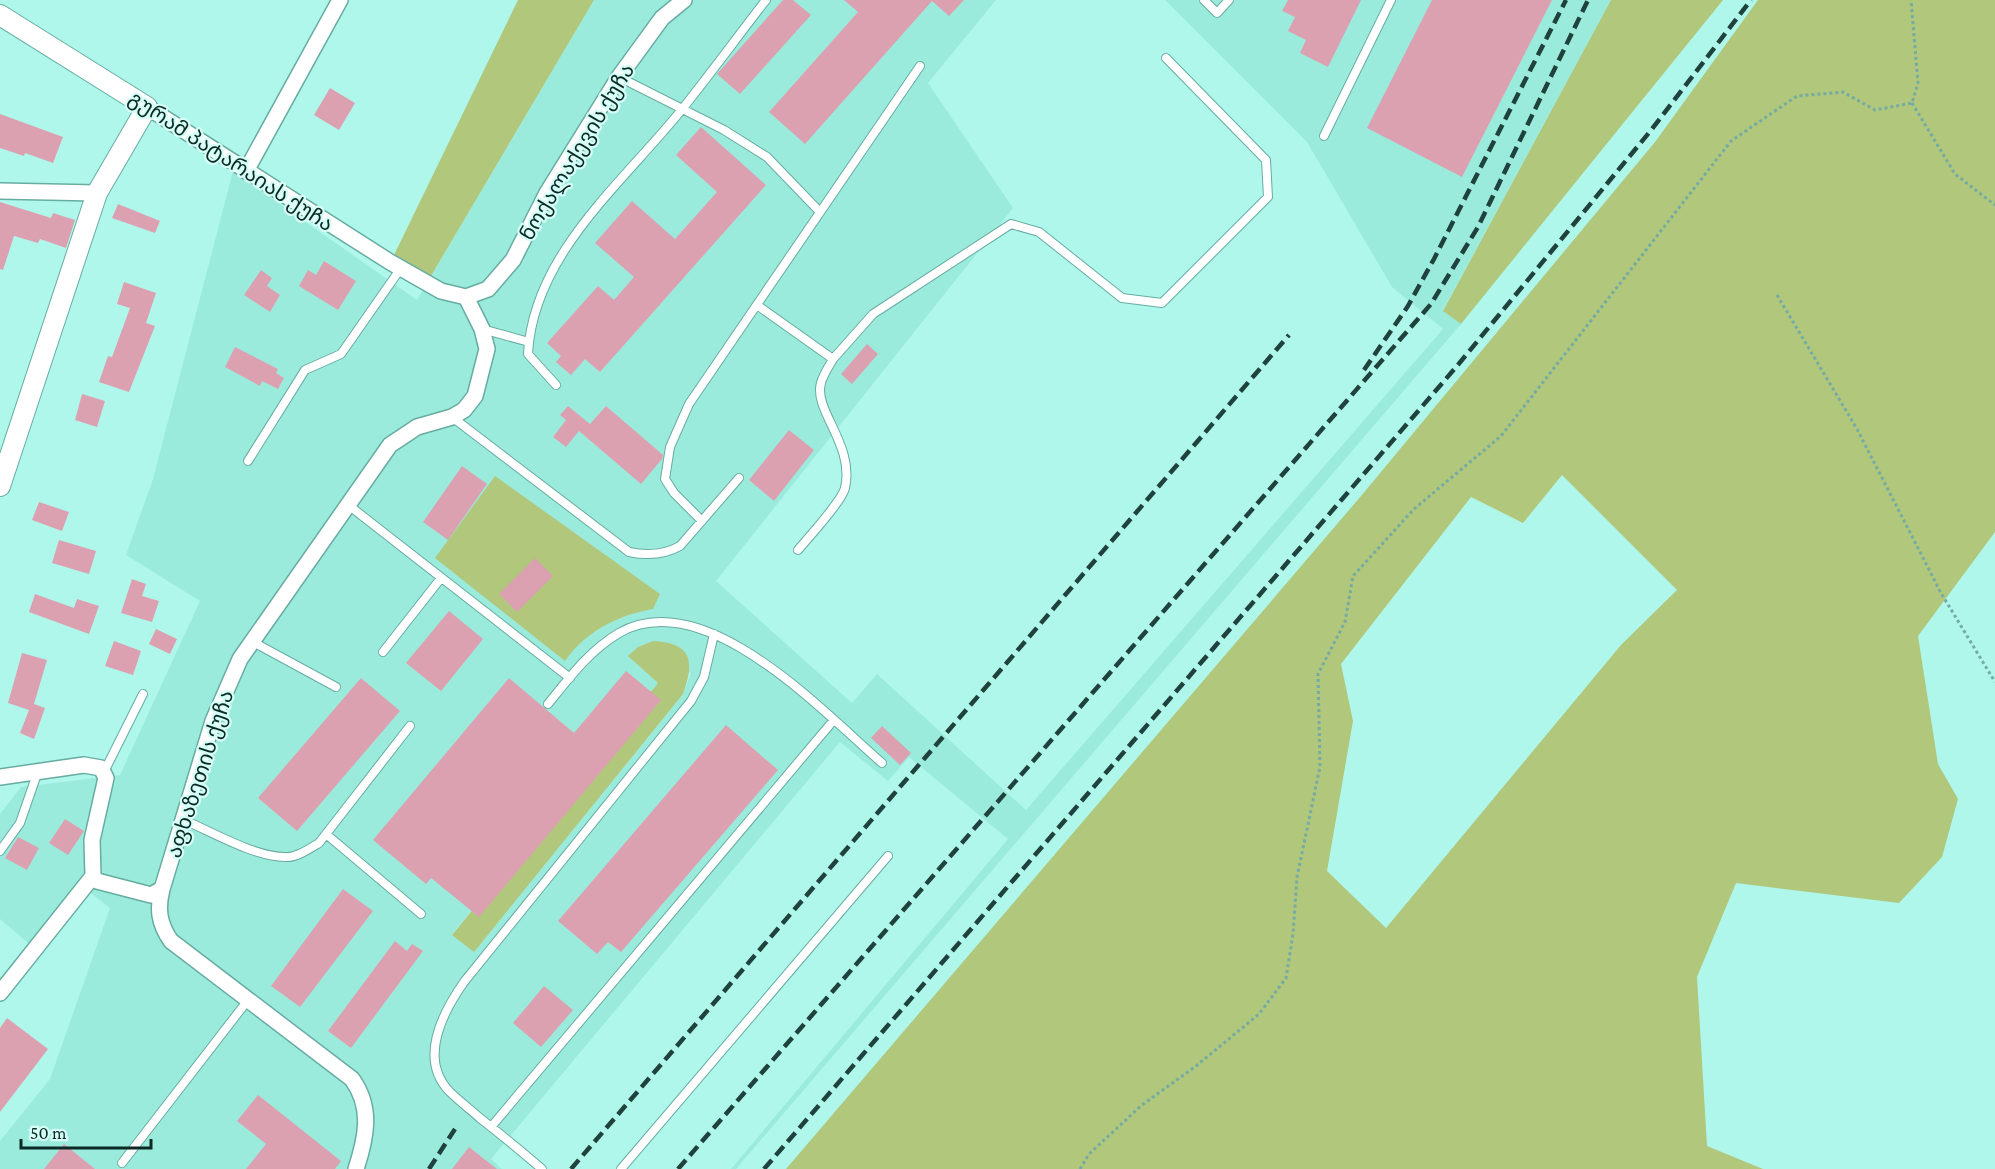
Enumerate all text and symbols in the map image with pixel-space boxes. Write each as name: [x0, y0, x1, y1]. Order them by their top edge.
street label: ნოქალაქევის ქუჩა: [515, 59, 640, 245]
street label: გურამ პატარაიას ქუჩა: [124, 86, 338, 236]
street label: აფხაზეთის ქუჩა: [162, 687, 238, 861]
scale bar: [21, 1112, 152, 1150]
text: 50 m: [30, 1123, 67, 1143]

